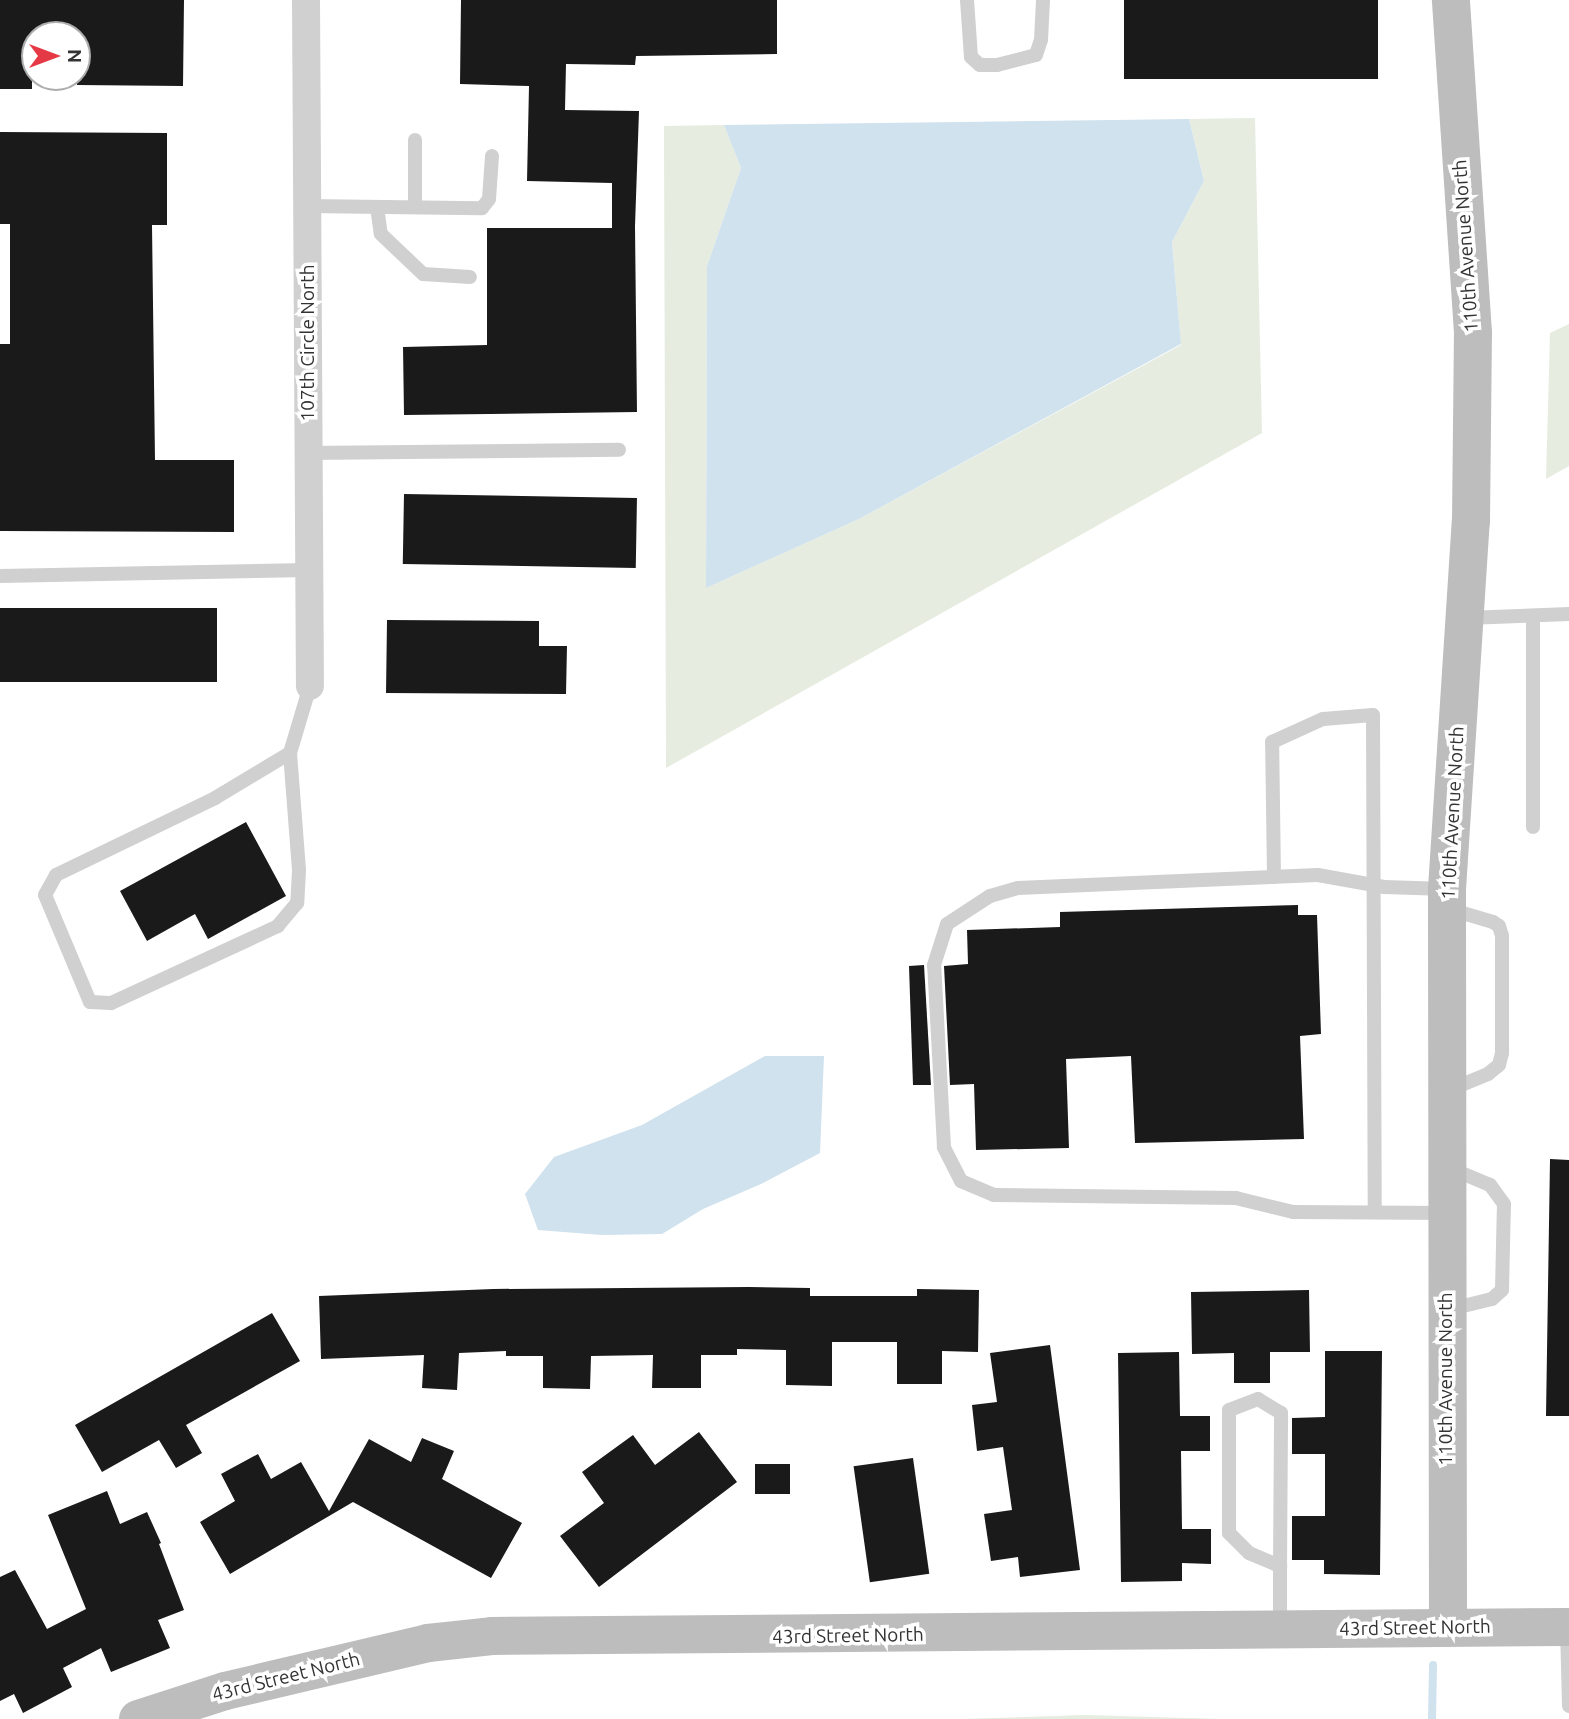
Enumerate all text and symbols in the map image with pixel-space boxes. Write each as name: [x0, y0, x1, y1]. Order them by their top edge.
north arrow: [21, 21, 91, 91]
text: N: [64, 49, 86, 63]
street label: 110th Avenue North: [1449, 159, 1483, 333]
street label: 107th Circle North: [297, 264, 319, 422]
street label: 110th Avenue North: [1437, 726, 1469, 900]
street label: 110th Avenue North: [1435, 1292, 1457, 1466]
street label: 43rd Street North: [1339, 1615, 1491, 1641]
street label: 43rd Street North: [772, 1623, 924, 1649]
street label: 43rd Street North: [210, 1648, 362, 1706]

